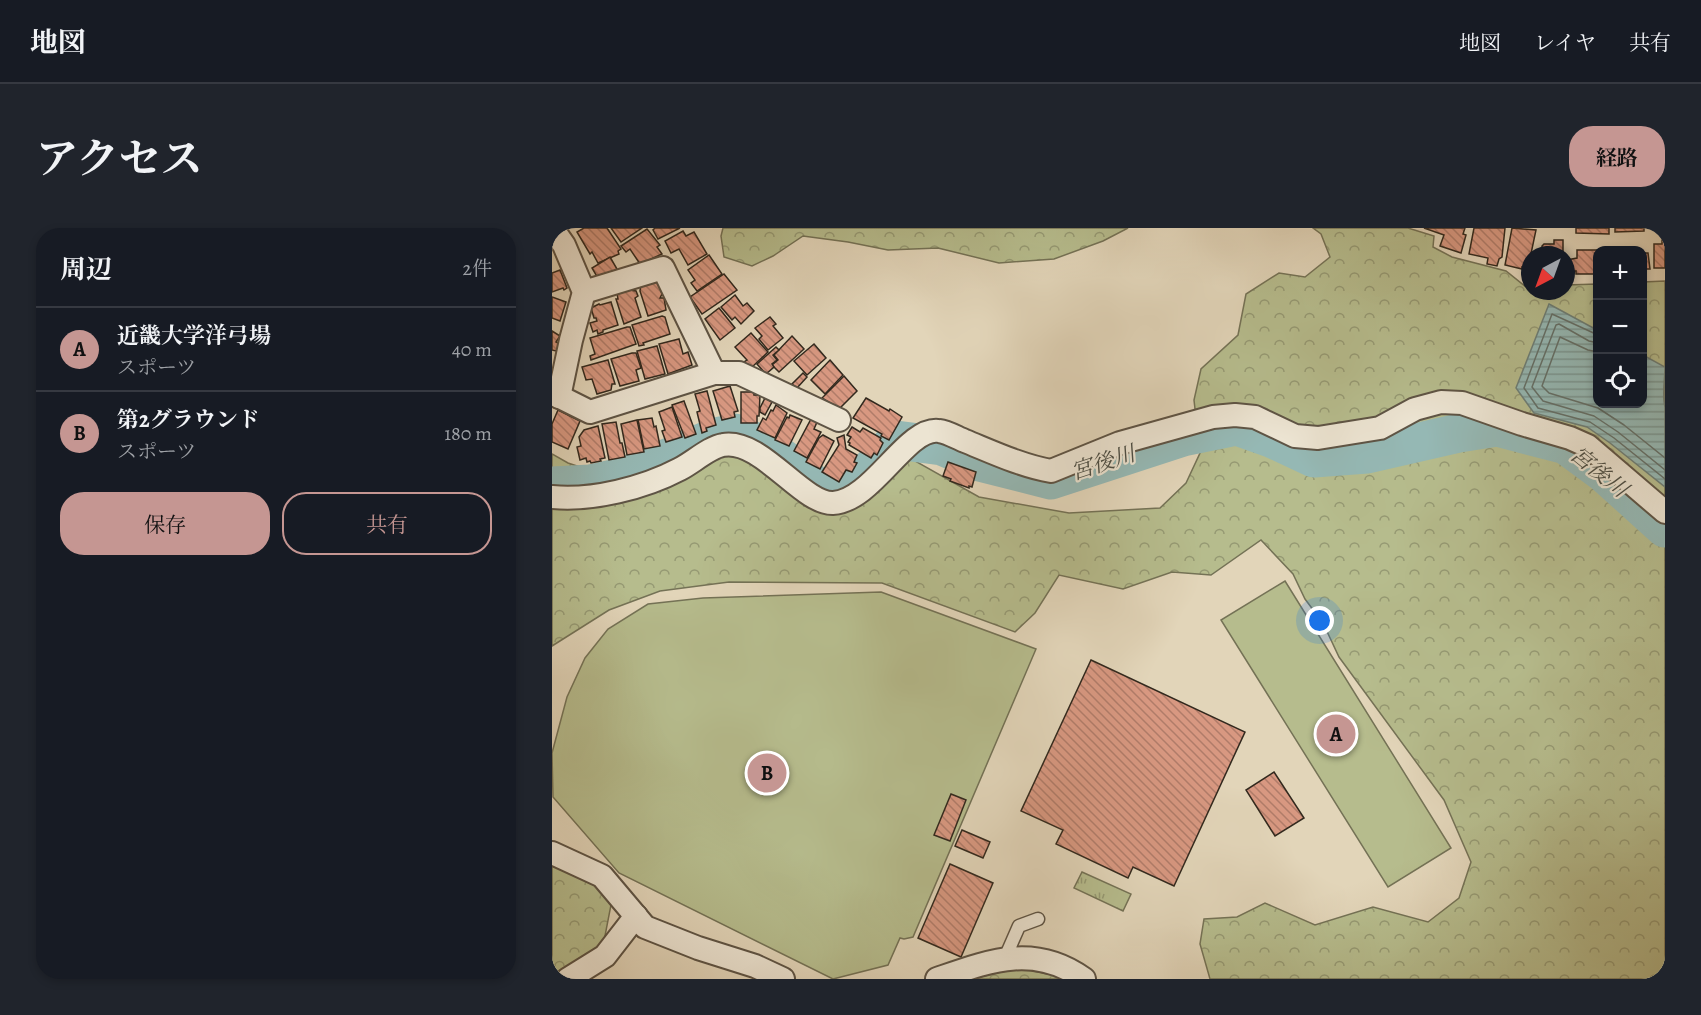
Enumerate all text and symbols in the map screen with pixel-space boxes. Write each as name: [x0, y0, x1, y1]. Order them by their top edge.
text: 地図: [30, 24, 86, 62]
text: 地図: [1459, 29, 1501, 57]
text: レイヤ: [1534, 29, 1596, 57]
text: 共有: [1629, 29, 1671, 57]
button: 経路: [1569, 126, 1665, 187]
text: アクセス: [36, 130, 203, 187]
north arrow: [1521, 246, 1575, 300]
map controls: [1593, 246, 1647, 408]
button: +: [1593, 246, 1647, 300]
text: 周辺: [60, 252, 112, 287]
text: 2件: [463, 255, 492, 282]
button: −: [1593, 300, 1647, 354]
text: 近畿大学洋弓場: [117, 321, 271, 351]
text: A: [73, 336, 86, 363]
text: 40 m: [452, 336, 492, 363]
text: スポーツ: [117, 354, 196, 381]
button: locate: [1593, 354, 1647, 408]
text: 第2グラウンド: [117, 405, 260, 435]
text: B: [73, 420, 86, 447]
text: 180 m: [444, 420, 492, 447]
text: スポーツ: [117, 438, 196, 465]
water label: 宮後川: [1067, 438, 1141, 487]
water label: 宮後川: [1564, 440, 1636, 506]
button: 保存: [60, 492, 270, 555]
button: 共有: [282, 492, 492, 555]
your location: [1305, 606, 1334, 635]
pin: A: [1316, 712, 1356, 756]
pin: B: [748, 750, 786, 796]

